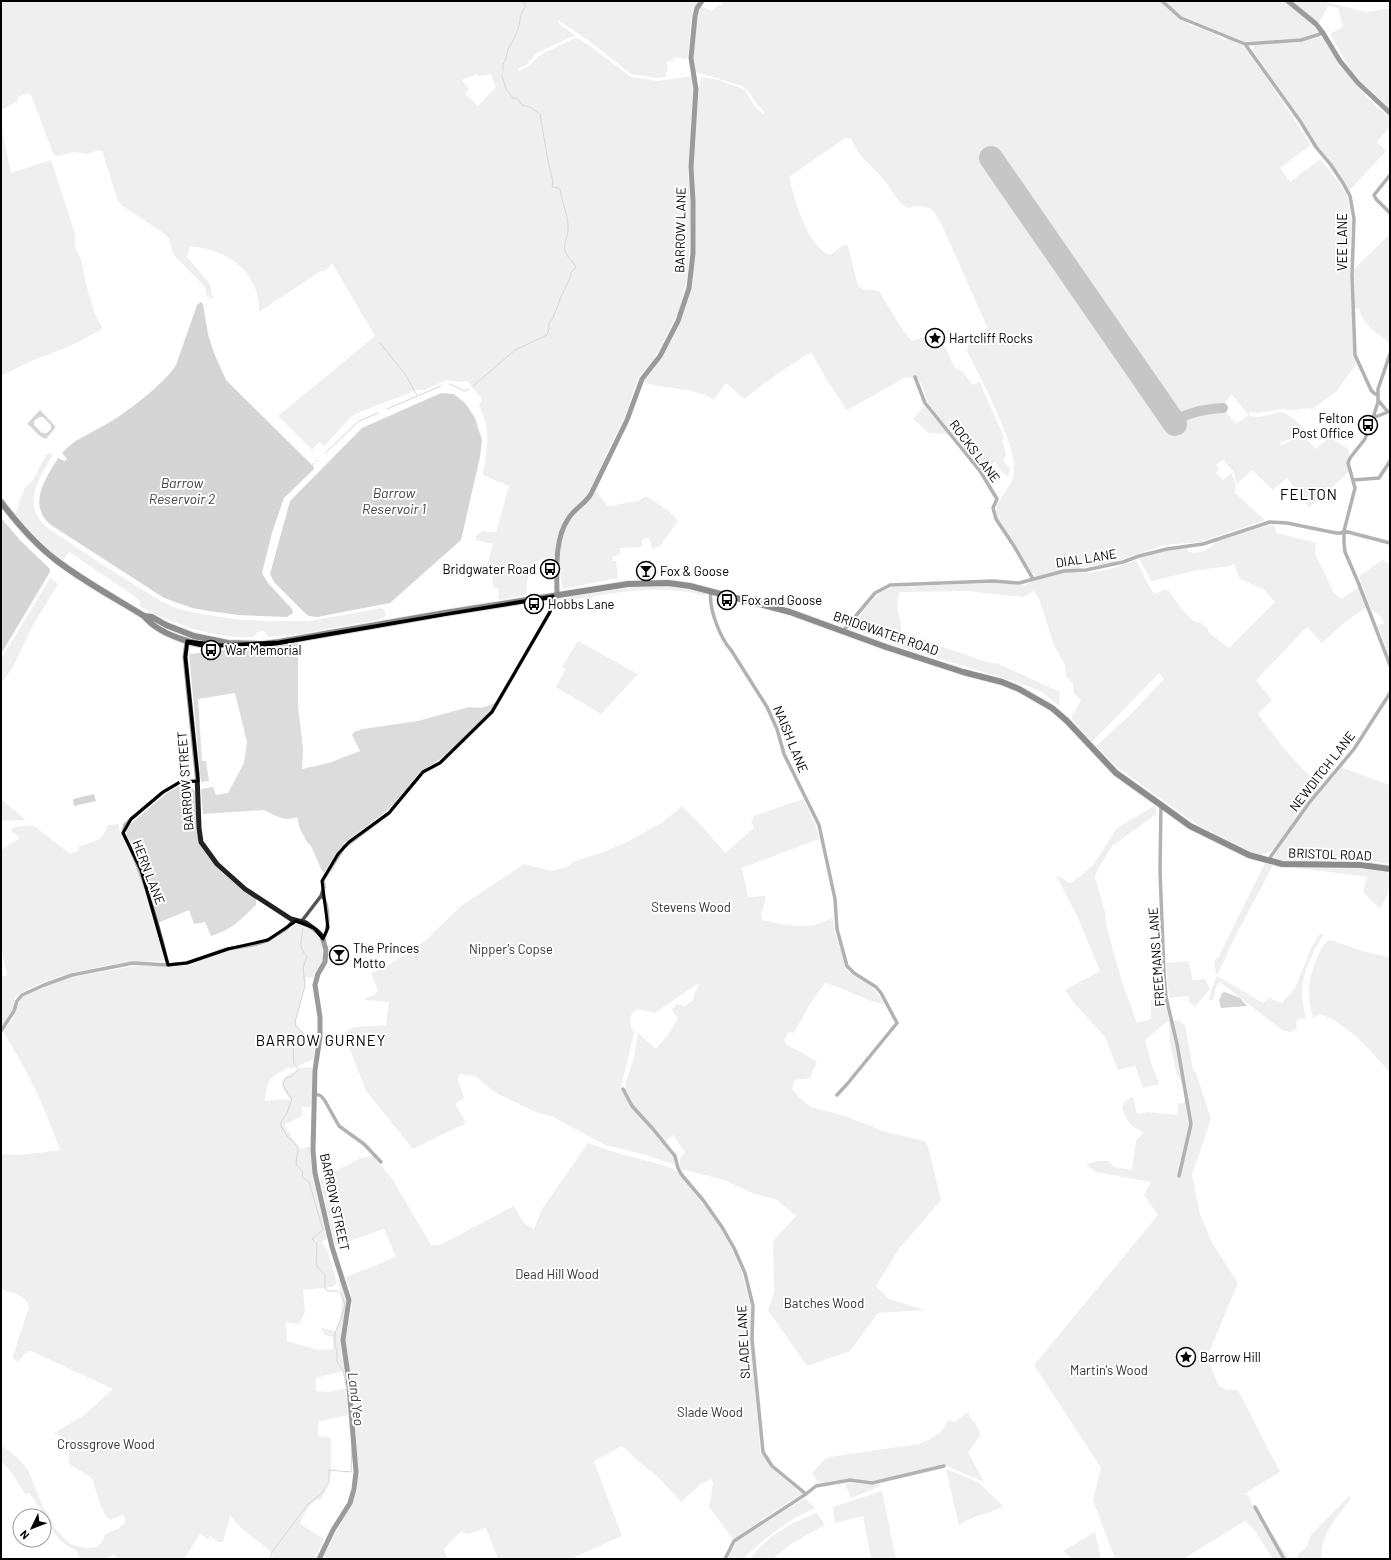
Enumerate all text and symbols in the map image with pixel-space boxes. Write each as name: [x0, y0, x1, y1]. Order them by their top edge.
street label: BARROW LANE: [671, 187, 689, 273]
street label: VEE LANE: [1334, 213, 1350, 271]
place icon: Hartcliff Rocks: [924, 327, 946, 349]
place label: Hartcliff Rocks: [949, 330, 1033, 346]
place label: Felton Post Office: [1292, 410, 1354, 441]
bus stop icon: Felton Post Office: [1357, 414, 1379, 436]
street label: ROCKS LANE: [946, 417, 1004, 486]
water label: Barrow Reservoir 2: [149, 474, 215, 507]
water label: Barrow Reservoir 1: [362, 484, 426, 517]
district label: FELTON: [1280, 485, 1338, 503]
street label: DIAL LANE: [1054, 545, 1118, 571]
bus stop icon: Bridgwater Road: [539, 558, 561, 580]
bar icon: Fox & Goose: [635, 560, 657, 582]
place label: Bridgwater Road: [442, 561, 536, 577]
place label: Fox & Goose: [660, 563, 729, 579]
bus stop icon: Fox and Goose: [716, 589, 738, 611]
place label: Fox and Goose: [741, 592, 822, 608]
bus stop icon: Hobbs Lane: [523, 593, 545, 615]
place label: Hobbs Lane: [548, 596, 615, 612]
street label: BRIDGWATER ROAD: [831, 607, 941, 659]
bus stop icon: War Memorial: [200, 639, 222, 661]
place label: War Memorial: [225, 642, 301, 658]
street label: NAISH LANE: [770, 703, 812, 775]
street label: NEWDITCH LANE: [1286, 728, 1358, 814]
street label: BARROW STREET: [174, 731, 196, 831]
street label: HERN LANE: [129, 837, 169, 907]
street label: BRISTOL ROAD: [1288, 845, 1372, 863]
park label: Stevens Wood: [651, 899, 731, 915]
street label: FREEMANS LANE: [1145, 907, 1167, 1007]
place label: The Princes Motto: [353, 940, 419, 971]
park label: Nipper's Copse: [469, 941, 553, 957]
bar icon: The Princes Motto: [328, 944, 350, 966]
district label: BARROW GURNEY: [256, 1031, 386, 1049]
street label: BARROW STREET: [317, 1152, 353, 1252]
park label: Dead Hill Wood: [515, 1266, 599, 1282]
park label: Batches Wood: [784, 1295, 864, 1311]
street label: SLADE LANE: [733, 1304, 753, 1379]
place icon: Barrow Hill: [1175, 1346, 1197, 1368]
place label: Barrow Hill: [1200, 1349, 1261, 1365]
park label: Martin's Wood: [1070, 1362, 1148, 1378]
water label: Land Yeo: [345, 1371, 368, 1427]
park label: Slade Wood: [677, 1404, 743, 1420]
park label: Crossgrove Wood: [57, 1436, 155, 1452]
north arrow: [12, 1508, 52, 1548]
text: N: [17, 1528, 32, 1542]

